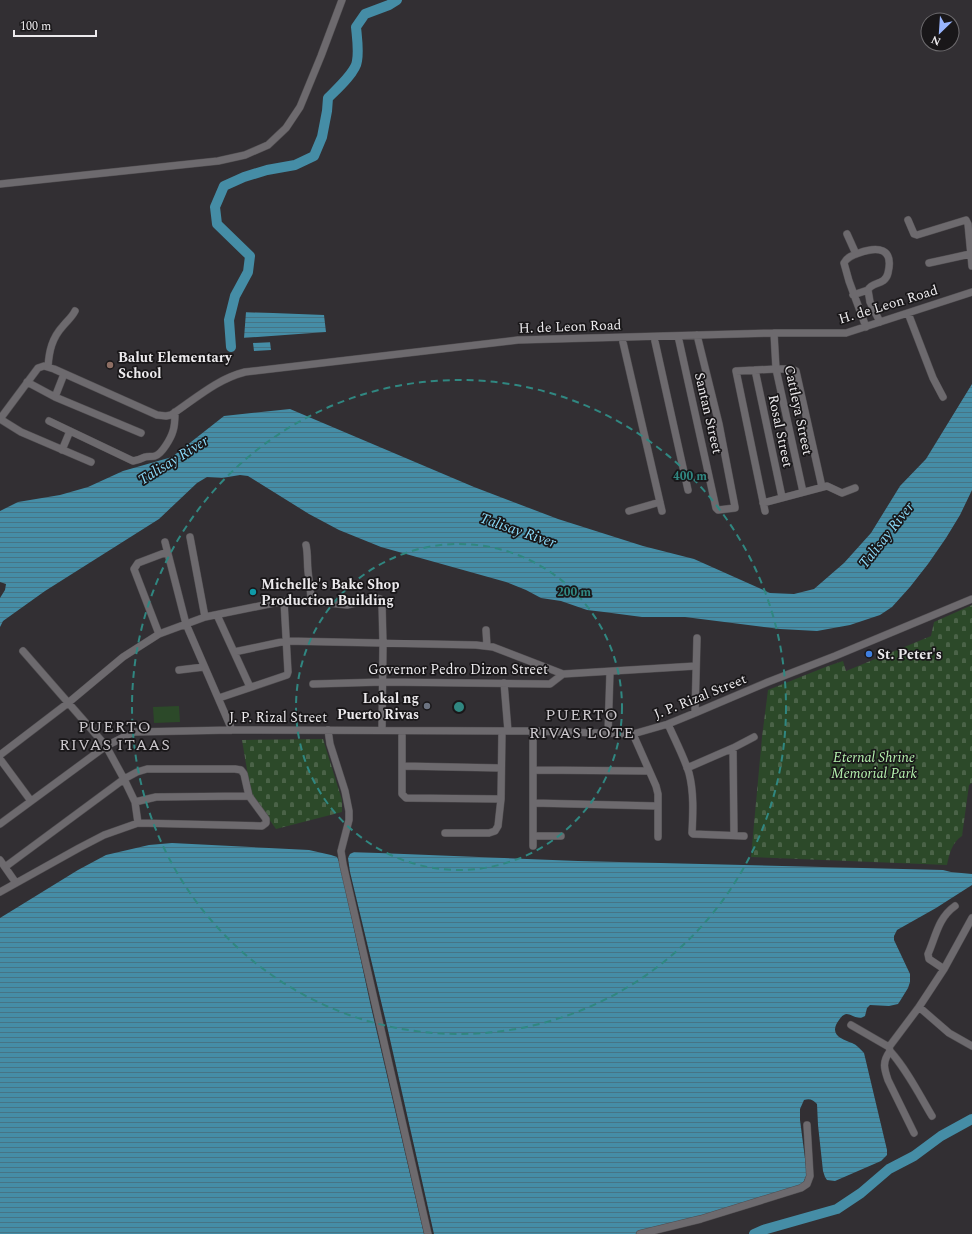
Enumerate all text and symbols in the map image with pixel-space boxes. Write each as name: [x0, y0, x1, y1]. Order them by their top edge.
scale bar: [14, 12, 96, 38]
north arrow: [920, 12, 960, 52]
text: 100 m: [20, 17, 51, 36]
text: N: [928, 31, 944, 50]
street label: H. de Leon Road: [836, 279, 941, 330]
street label: H. de Leon Road: [518, 314, 622, 339]
place label: Balut Elementary School: [118, 347, 233, 384]
marker: Balut Elementary School: [105, 360, 115, 370]
street label: Cattleya Street: [779, 363, 818, 457]
street label: Santan Street: [689, 370, 728, 456]
street label: Rosal Street: [763, 393, 798, 470]
water label: Talisay River: [134, 429, 214, 491]
text: 400 m: [673, 467, 707, 486]
water label: Talisay River: [853, 496, 920, 574]
water label: Talisay River: [477, 507, 560, 555]
place label: Michelle's Bake Shop Production Building: [261, 574, 399, 611]
text: 200 m: [557, 583, 591, 602]
marker: Michelle's Bake Shop Production Building: [248, 587, 258, 597]
place label: St. Peter's: [877, 644, 942, 665]
marker: St. Peter's: [864, 649, 874, 659]
street label: Governor Pedro Dizon Street: [368, 659, 548, 680]
street label: J. P. Rizal Street: [651, 668, 750, 725]
place label: Lokal ng Puerto Rivas: [337, 688, 419, 725]
centre of rings: [452, 700, 466, 714]
marker: Lokal ng Puerto Rivas: [422, 701, 432, 711]
district label: PUERTO RIVAS LOTE: [529, 703, 635, 745]
street label: J. P. Rizal Street: [229, 707, 327, 728]
district label: PUERTO RIVAS ITAAS: [59, 715, 171, 757]
park label: Eternal Shrine Memorial Park: [831, 747, 918, 784]

